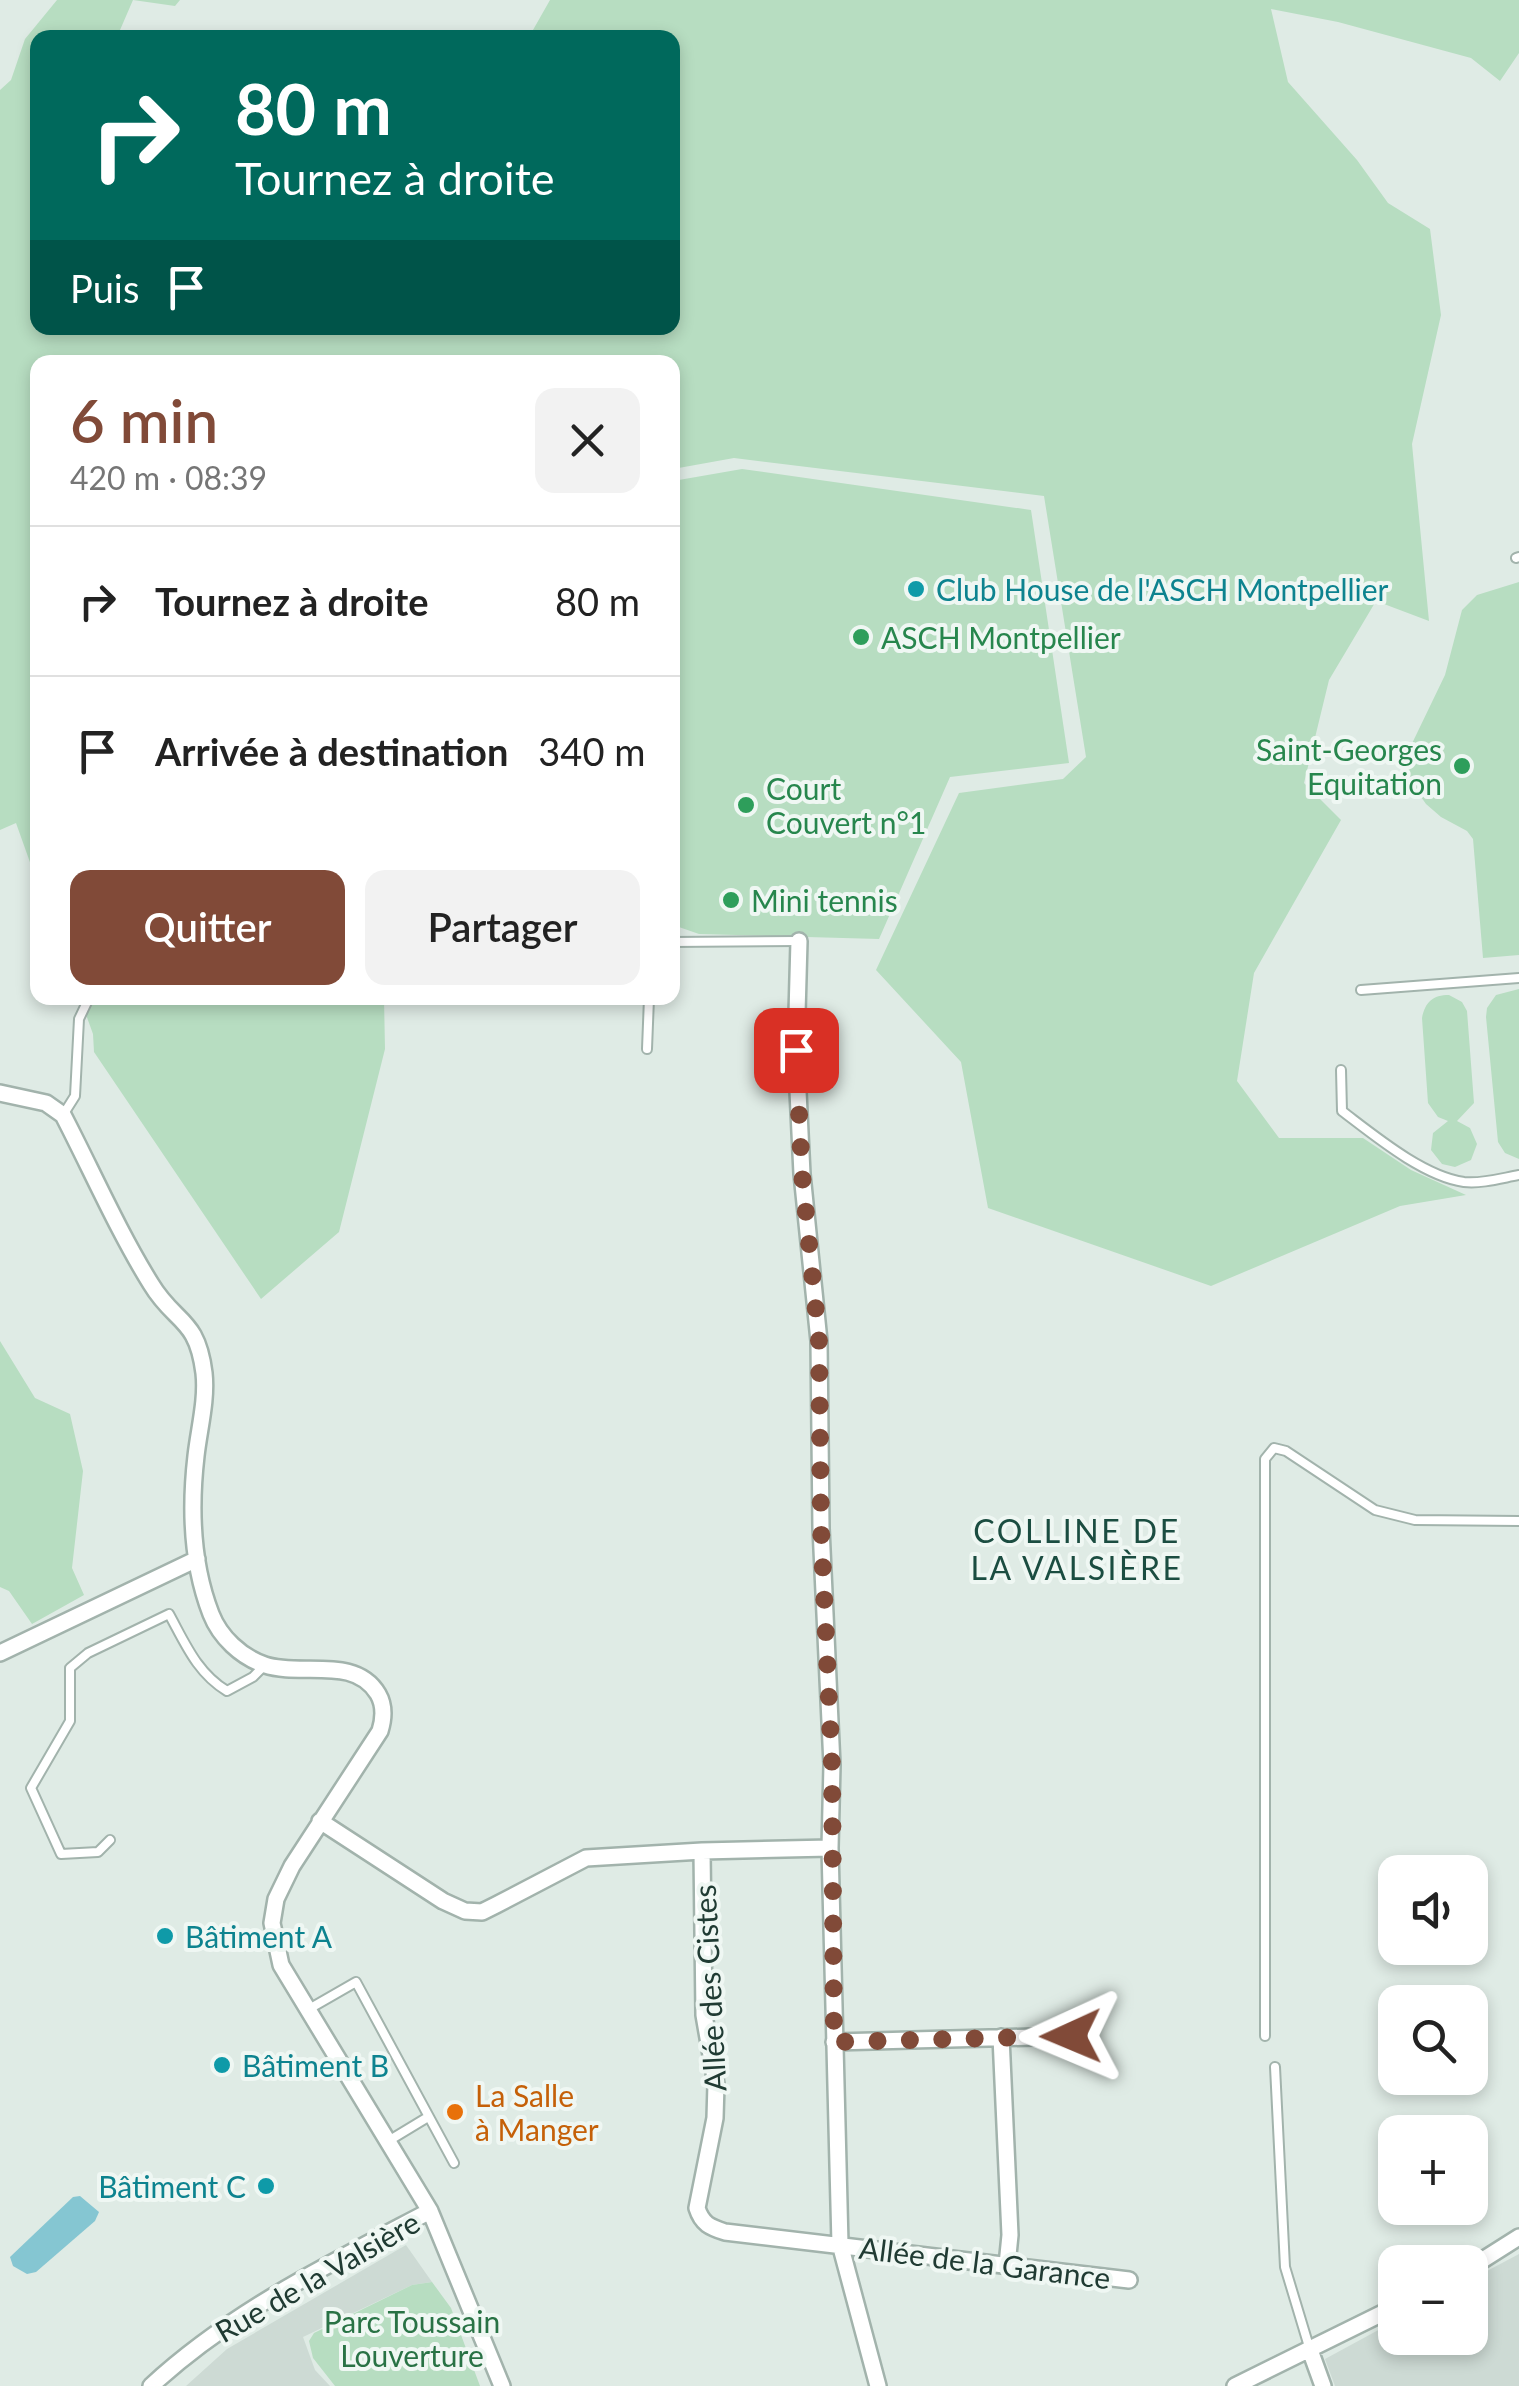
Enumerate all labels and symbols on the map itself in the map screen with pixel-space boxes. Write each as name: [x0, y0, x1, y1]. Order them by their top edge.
place label: Club House de l'ASCH Montpellier: [936, 571, 1389, 607]
marker: Club House de l'ASCH Montpellier: [905, 578, 927, 600]
place label: ASCH Montpellier: [881, 619, 1121, 655]
marker: ASCH Montpellier: [850, 626, 872, 648]
place label: Saint-Georges Equitation: [1256, 731, 1442, 801]
marker: Saint-Georges Equitation: [1451, 755, 1473, 777]
place label: Court Couvert n°1: [766, 770, 926, 840]
marker: Court Couvert n°1: [735, 794, 757, 816]
place label: Mini tennis: [751, 882, 898, 918]
marker: Mini tennis: [720, 889, 742, 911]
pin: [754, 1008, 839, 1093]
district label: COLLINE DE LA VALSIÈRE: [971, 1511, 1183, 1587]
street label: Allée des Cistes: [686, 1884, 732, 2092]
place label: Bâtiment A: [185, 1918, 333, 1954]
marker: Bâtiment A: [154, 1925, 176, 1947]
position arrow: [1019, 1984, 1123, 2088]
place label: Bâtiment B: [242, 2047, 389, 2083]
marker: Bâtiment B: [211, 2054, 233, 2076]
place label: La Salle à Manger: [475, 2077, 599, 2147]
marker: La Salle à Manger: [444, 2101, 466, 2123]
place label: Bâtiment C: [98, 2168, 246, 2204]
marker: Bâtiment C: [255, 2175, 277, 2197]
street label: Rue de la Valsière: [209, 2203, 425, 2349]
street label: Allée de la Garance: [857, 2229, 1113, 2295]
park label: Parc Toussain Louverture: [324, 2303, 500, 2373]

